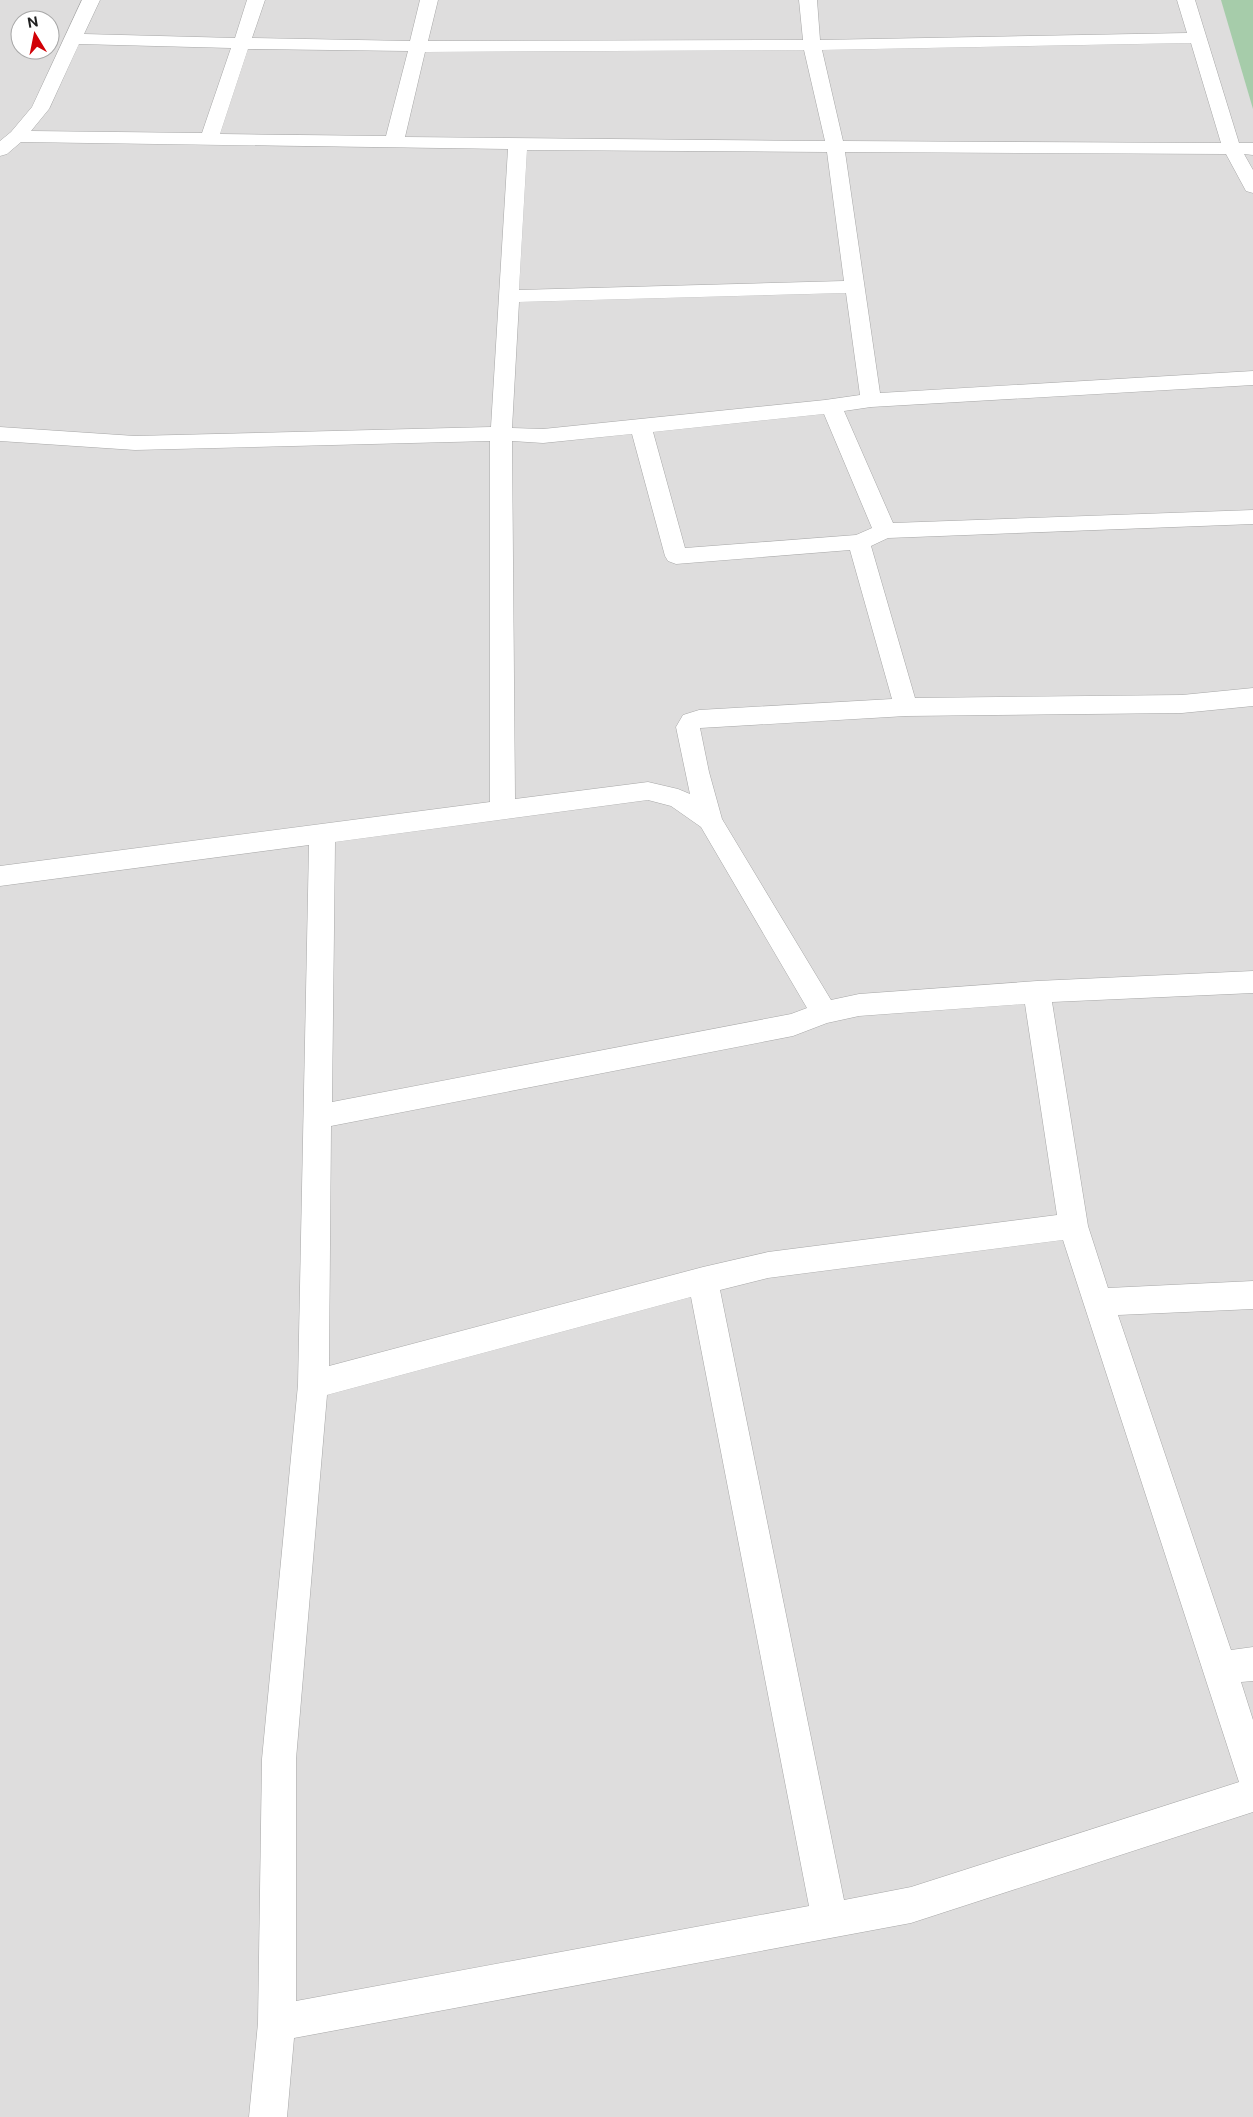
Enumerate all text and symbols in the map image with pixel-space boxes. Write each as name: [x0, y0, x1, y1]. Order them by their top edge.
north arrow: [10, 10, 60, 60]
text: N: [26, 13, 40, 31]

